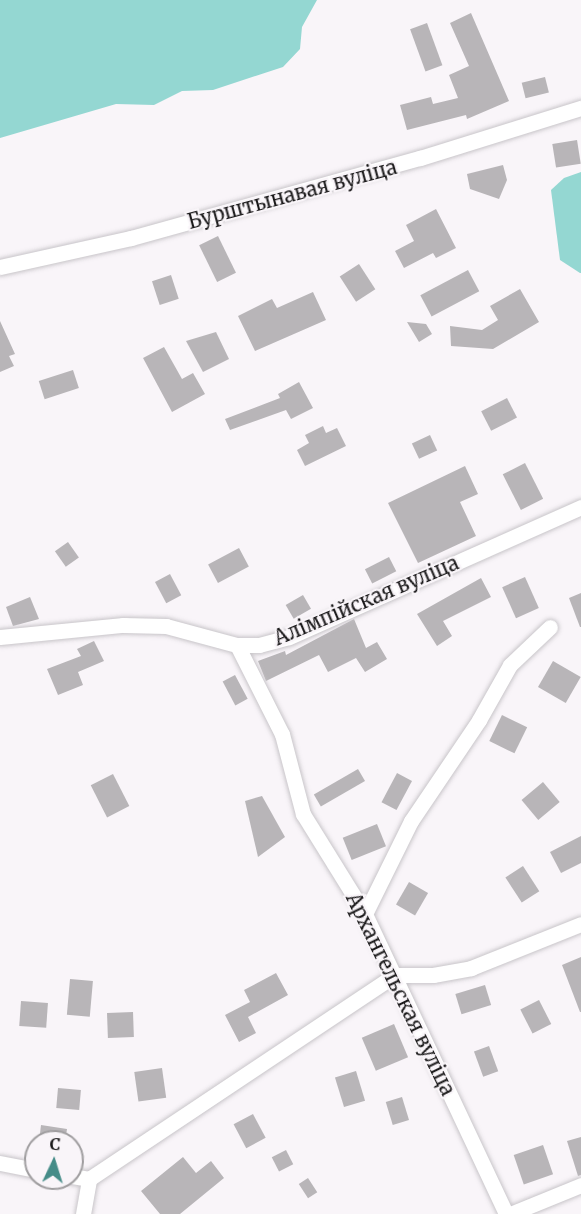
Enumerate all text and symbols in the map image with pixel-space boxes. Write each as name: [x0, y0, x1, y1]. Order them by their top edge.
street label: Бурштынавая вуліца: [185, 155, 399, 233]
street label: Алімпійская вуліца: [270, 550, 462, 650]
street label: Архангельская вуліца: [341, 889, 461, 1099]
north arrow: [24, 1130, 84, 1190]
text: С: [49, 1134, 61, 1154]

